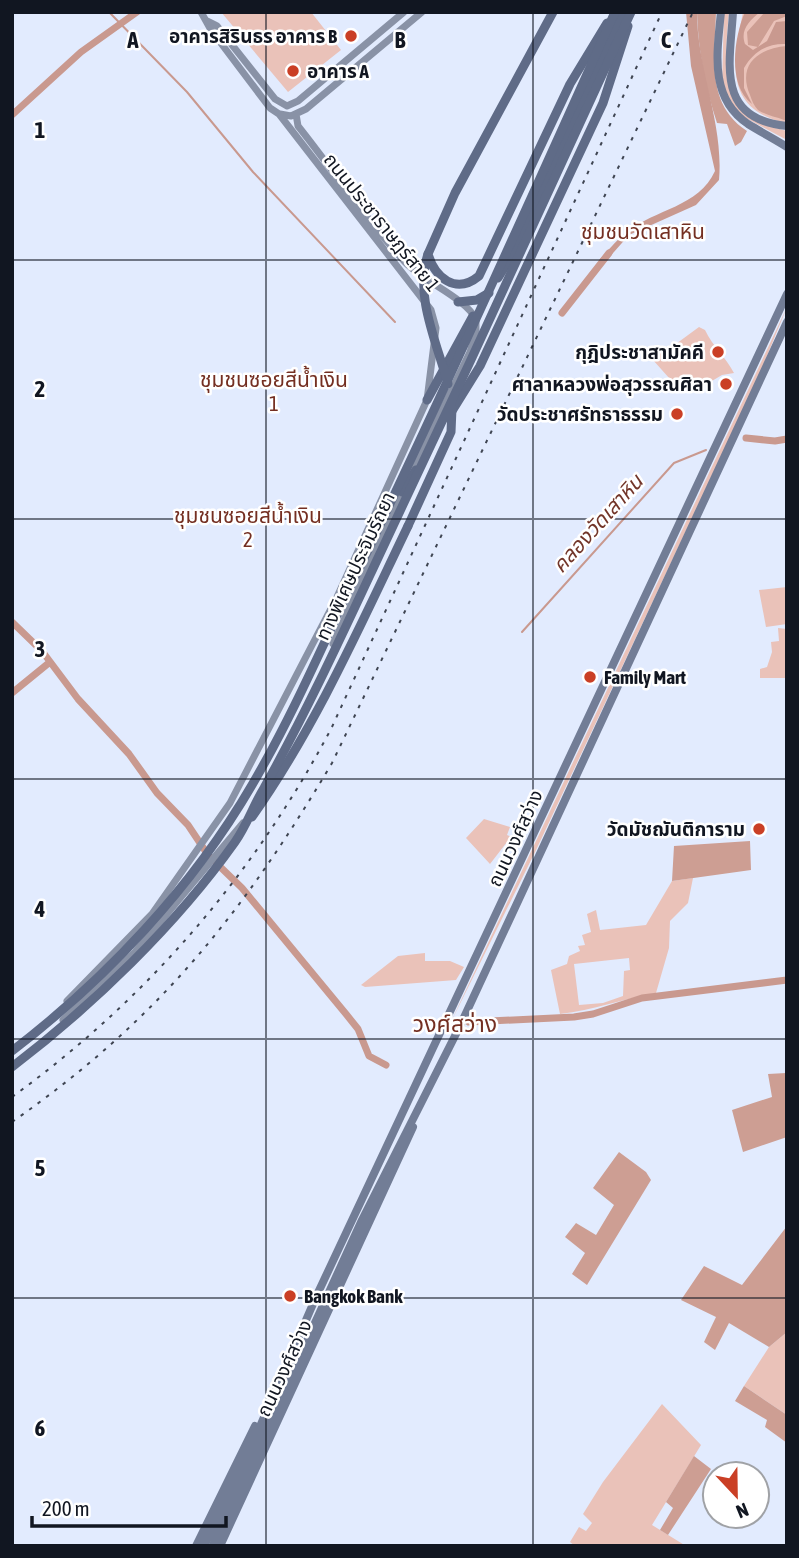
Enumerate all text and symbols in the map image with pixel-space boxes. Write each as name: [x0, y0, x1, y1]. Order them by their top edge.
place label: อาคารสิรินธร อาคาร B: [169, 25, 337, 47]
text: A: [126, 27, 139, 53]
text: B: [395, 27, 406, 53]
text: C: [661, 27, 672, 53]
marker: อาคารสิรินธร อาคาร B: [343, 28, 359, 44]
place label: อาคาร A: [307, 60, 370, 82]
marker: อาคาร A: [285, 63, 301, 79]
text: 1: [35, 117, 46, 143]
street label: ถนนประชาราษฎร์สาย 1: [320, 148, 444, 296]
district label: ชุมชนวัดเสาหิน: [581, 219, 705, 245]
place label: กุฎิประชาสามัคคี: [575, 341, 704, 364]
marker: กุฎิประชาสามัคคี: [710, 344, 726, 360]
district label: ชุมชนซอยสีน้ำเงิน 1: [200, 365, 348, 415]
place label: ศาลาหลวงพ่อสุวรรณศิลา: [512, 373, 712, 396]
text: 2: [35, 376, 45, 402]
marker: ศาลาหลวงพ่อสุวรรณศิลา: [718, 376, 734, 392]
place label: วัดประชาศรัทธาธรรม: [497, 403, 663, 425]
marker: วัดประชาศรัทธาธรรม: [669, 406, 685, 422]
water label: คลองวัดเสาหิน: [547, 468, 648, 577]
street label: ทางพิเศษประจิมรัถยา: [311, 488, 399, 644]
district label: ชุมชนซอยสีน้ำเงิน 2: [174, 501, 322, 551]
text: 3: [35, 636, 45, 662]
place label: Family Mart: [604, 666, 686, 688]
marker: Family Mart: [582, 669, 598, 685]
street label: ถนนวงศ์สว่าง: [483, 786, 547, 890]
place label: วัดมัชฌันติการาม: [607, 818, 745, 840]
marker: วัดมัชฌันติการาม: [751, 821, 767, 837]
text: 4: [34, 896, 46, 922]
district label: วงศ์สว่าง: [413, 1011, 497, 1037]
text: 5: [35, 1155, 46, 1181]
place label: Bangkok Bank: [304, 1285, 403, 1307]
marker: Bangkok Bank: [282, 1288, 298, 1304]
street label: ถนนวงศ์สว่าง: [252, 1316, 316, 1420]
text: 6: [35, 1415, 46, 1441]
north arrow: [701, 1460, 771, 1530]
scale bar: [32, 1484, 226, 1528]
text: 200 m: [42, 1496, 90, 1520]
text: N: [733, 1498, 752, 1523]

